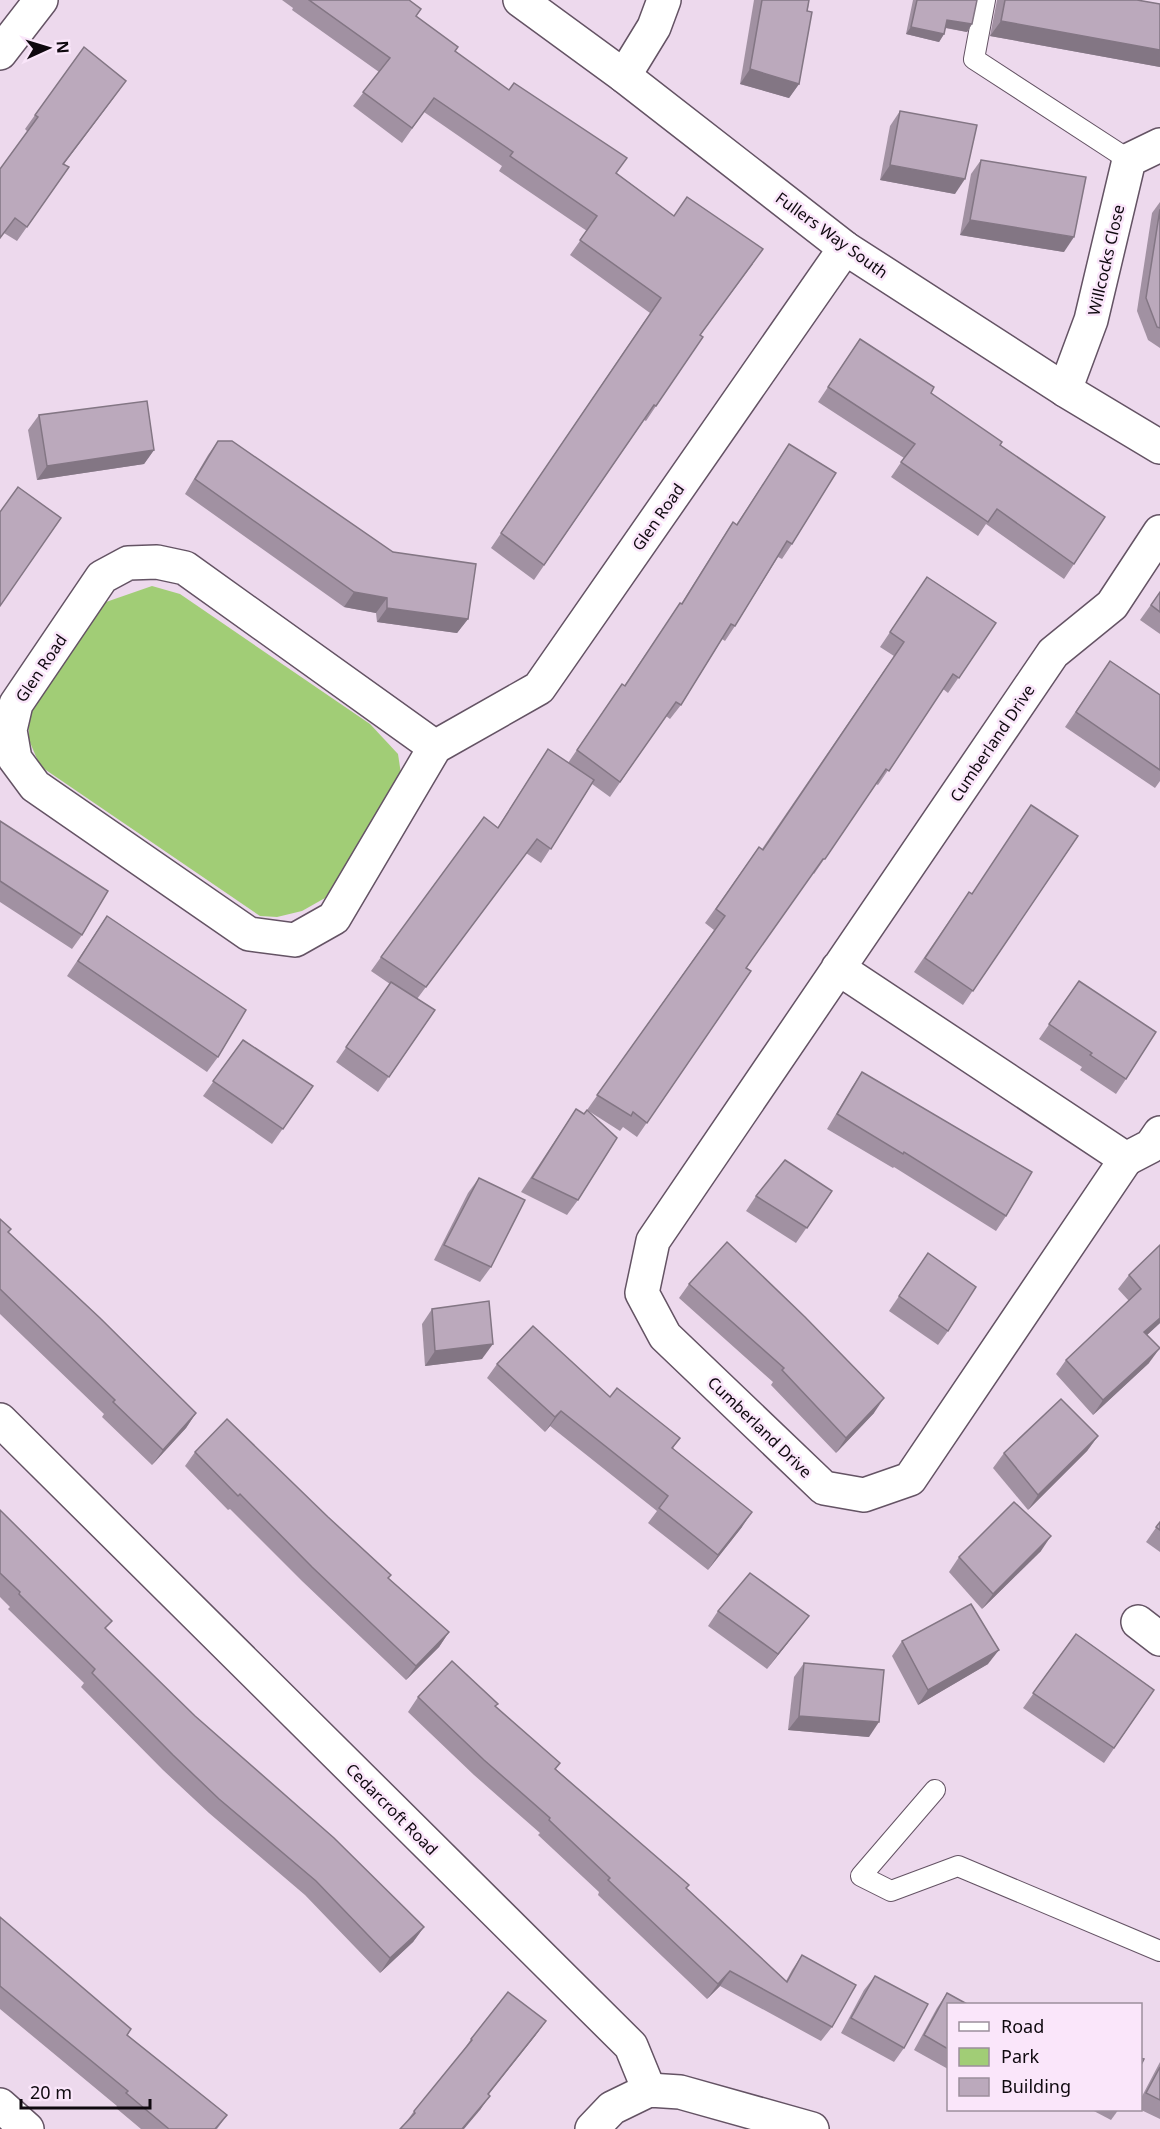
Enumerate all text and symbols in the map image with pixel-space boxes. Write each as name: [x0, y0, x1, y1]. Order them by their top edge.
north arrow: [18, 18, 78, 78]
text: N: [52, 40, 74, 54]
street label: Fullers Way South: [771, 187, 893, 283]
street label: Willcocks Close: [1083, 202, 1129, 318]
street label: Glen Road: [627, 479, 689, 555]
street label: Glen Road: [10, 630, 72, 706]
street label: Cumberland Drive: [945, 680, 1039, 806]
street label: Cumberland Drive: [703, 1372, 817, 1482]
street label: Cedarcroft Road: [341, 1758, 443, 1860]
legend: [947, 2003, 1142, 2111]
text: Road: [1001, 2014, 1044, 2038]
text: Park: [1001, 2044, 1039, 2068]
scale bar: [21, 2072, 150, 2110]
text: Building: [1001, 2074, 1071, 2098]
text: 20 m: [30, 2080, 72, 2104]

